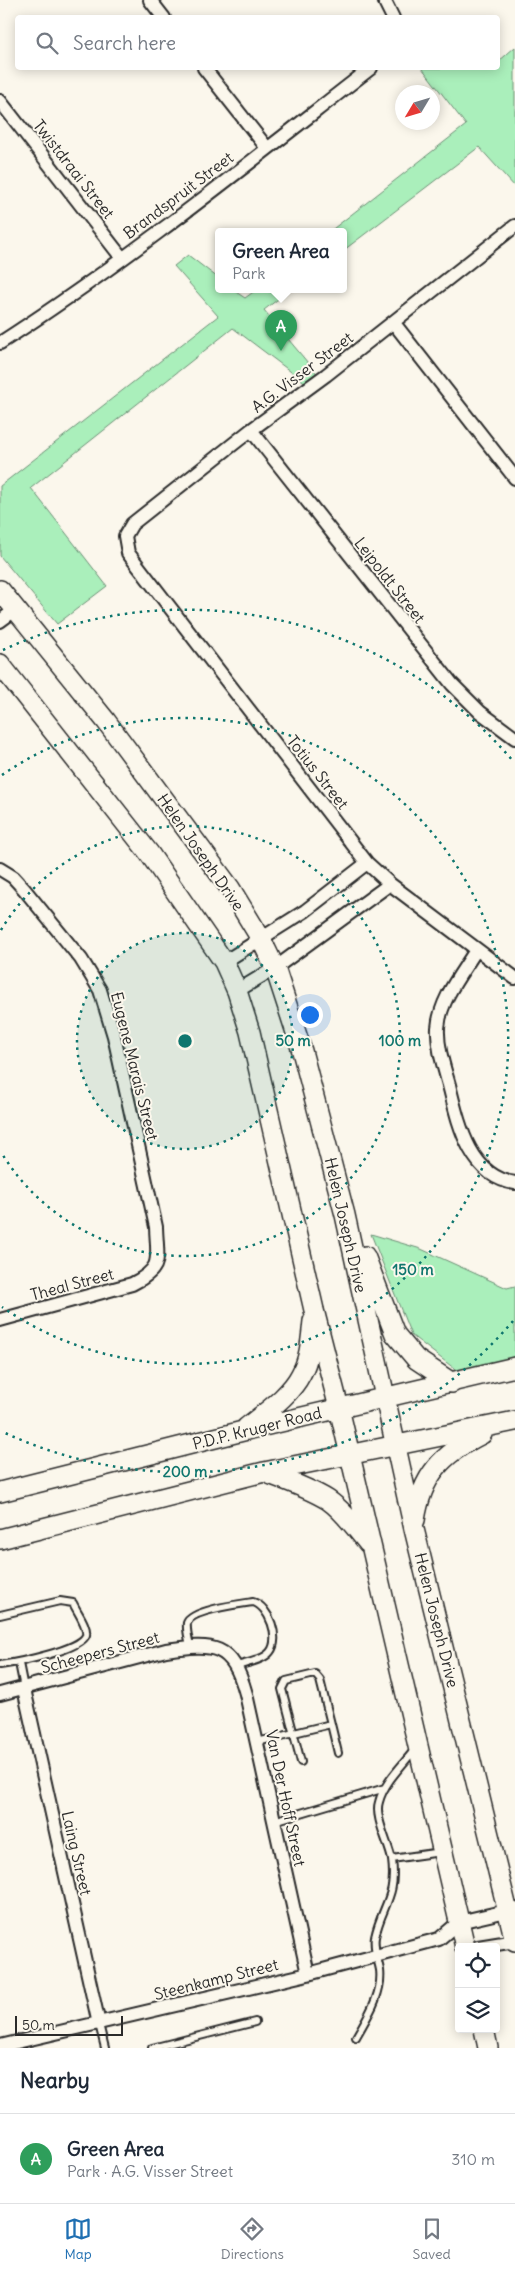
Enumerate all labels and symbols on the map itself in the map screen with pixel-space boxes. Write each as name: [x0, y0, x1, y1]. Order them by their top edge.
north arrow: [395, 85, 440, 130]
street label: Twistdraai Street: [29, 115, 119, 223]
street label: Brandspruit Street: [119, 147, 237, 243]
pin: A: [265, 310, 297, 351]
street label: A.G. Visser Street: [247, 327, 357, 417]
street label: Leipoldt Street: [350, 533, 430, 627]
street label: Totius Street: [283, 731, 353, 813]
street label: Helen Joseph Drive: [153, 790, 249, 914]
street label: Eugene Marais Street: [107, 990, 163, 1143]
your location: [297, 1002, 323, 1028]
text: 50 m: [275, 1031, 311, 1050]
text: 100 m: [379, 1031, 421, 1050]
centre of rings: [176, 1032, 194, 1050]
street label: Helen Joseph Drive: [321, 1155, 371, 1295]
text: 150 m: [392, 1260, 434, 1279]
street label: Theal Street: [28, 1263, 116, 1305]
street label: P.D.P. Kruger Road: [190, 1402, 324, 1454]
text: 200 m: [163, 1462, 207, 1481]
street label: Helen Joseph Drive: [411, 1550, 463, 1690]
street label: Scheepers Street: [39, 1626, 162, 1677]
street label: Van Der Hoff Street: [262, 1728, 310, 1869]
street label: Laing Street: [58, 1809, 97, 1898]
street label: Steenkamp Street: [152, 1954, 281, 2004]
scale bar: [15, 2013, 122, 2036]

